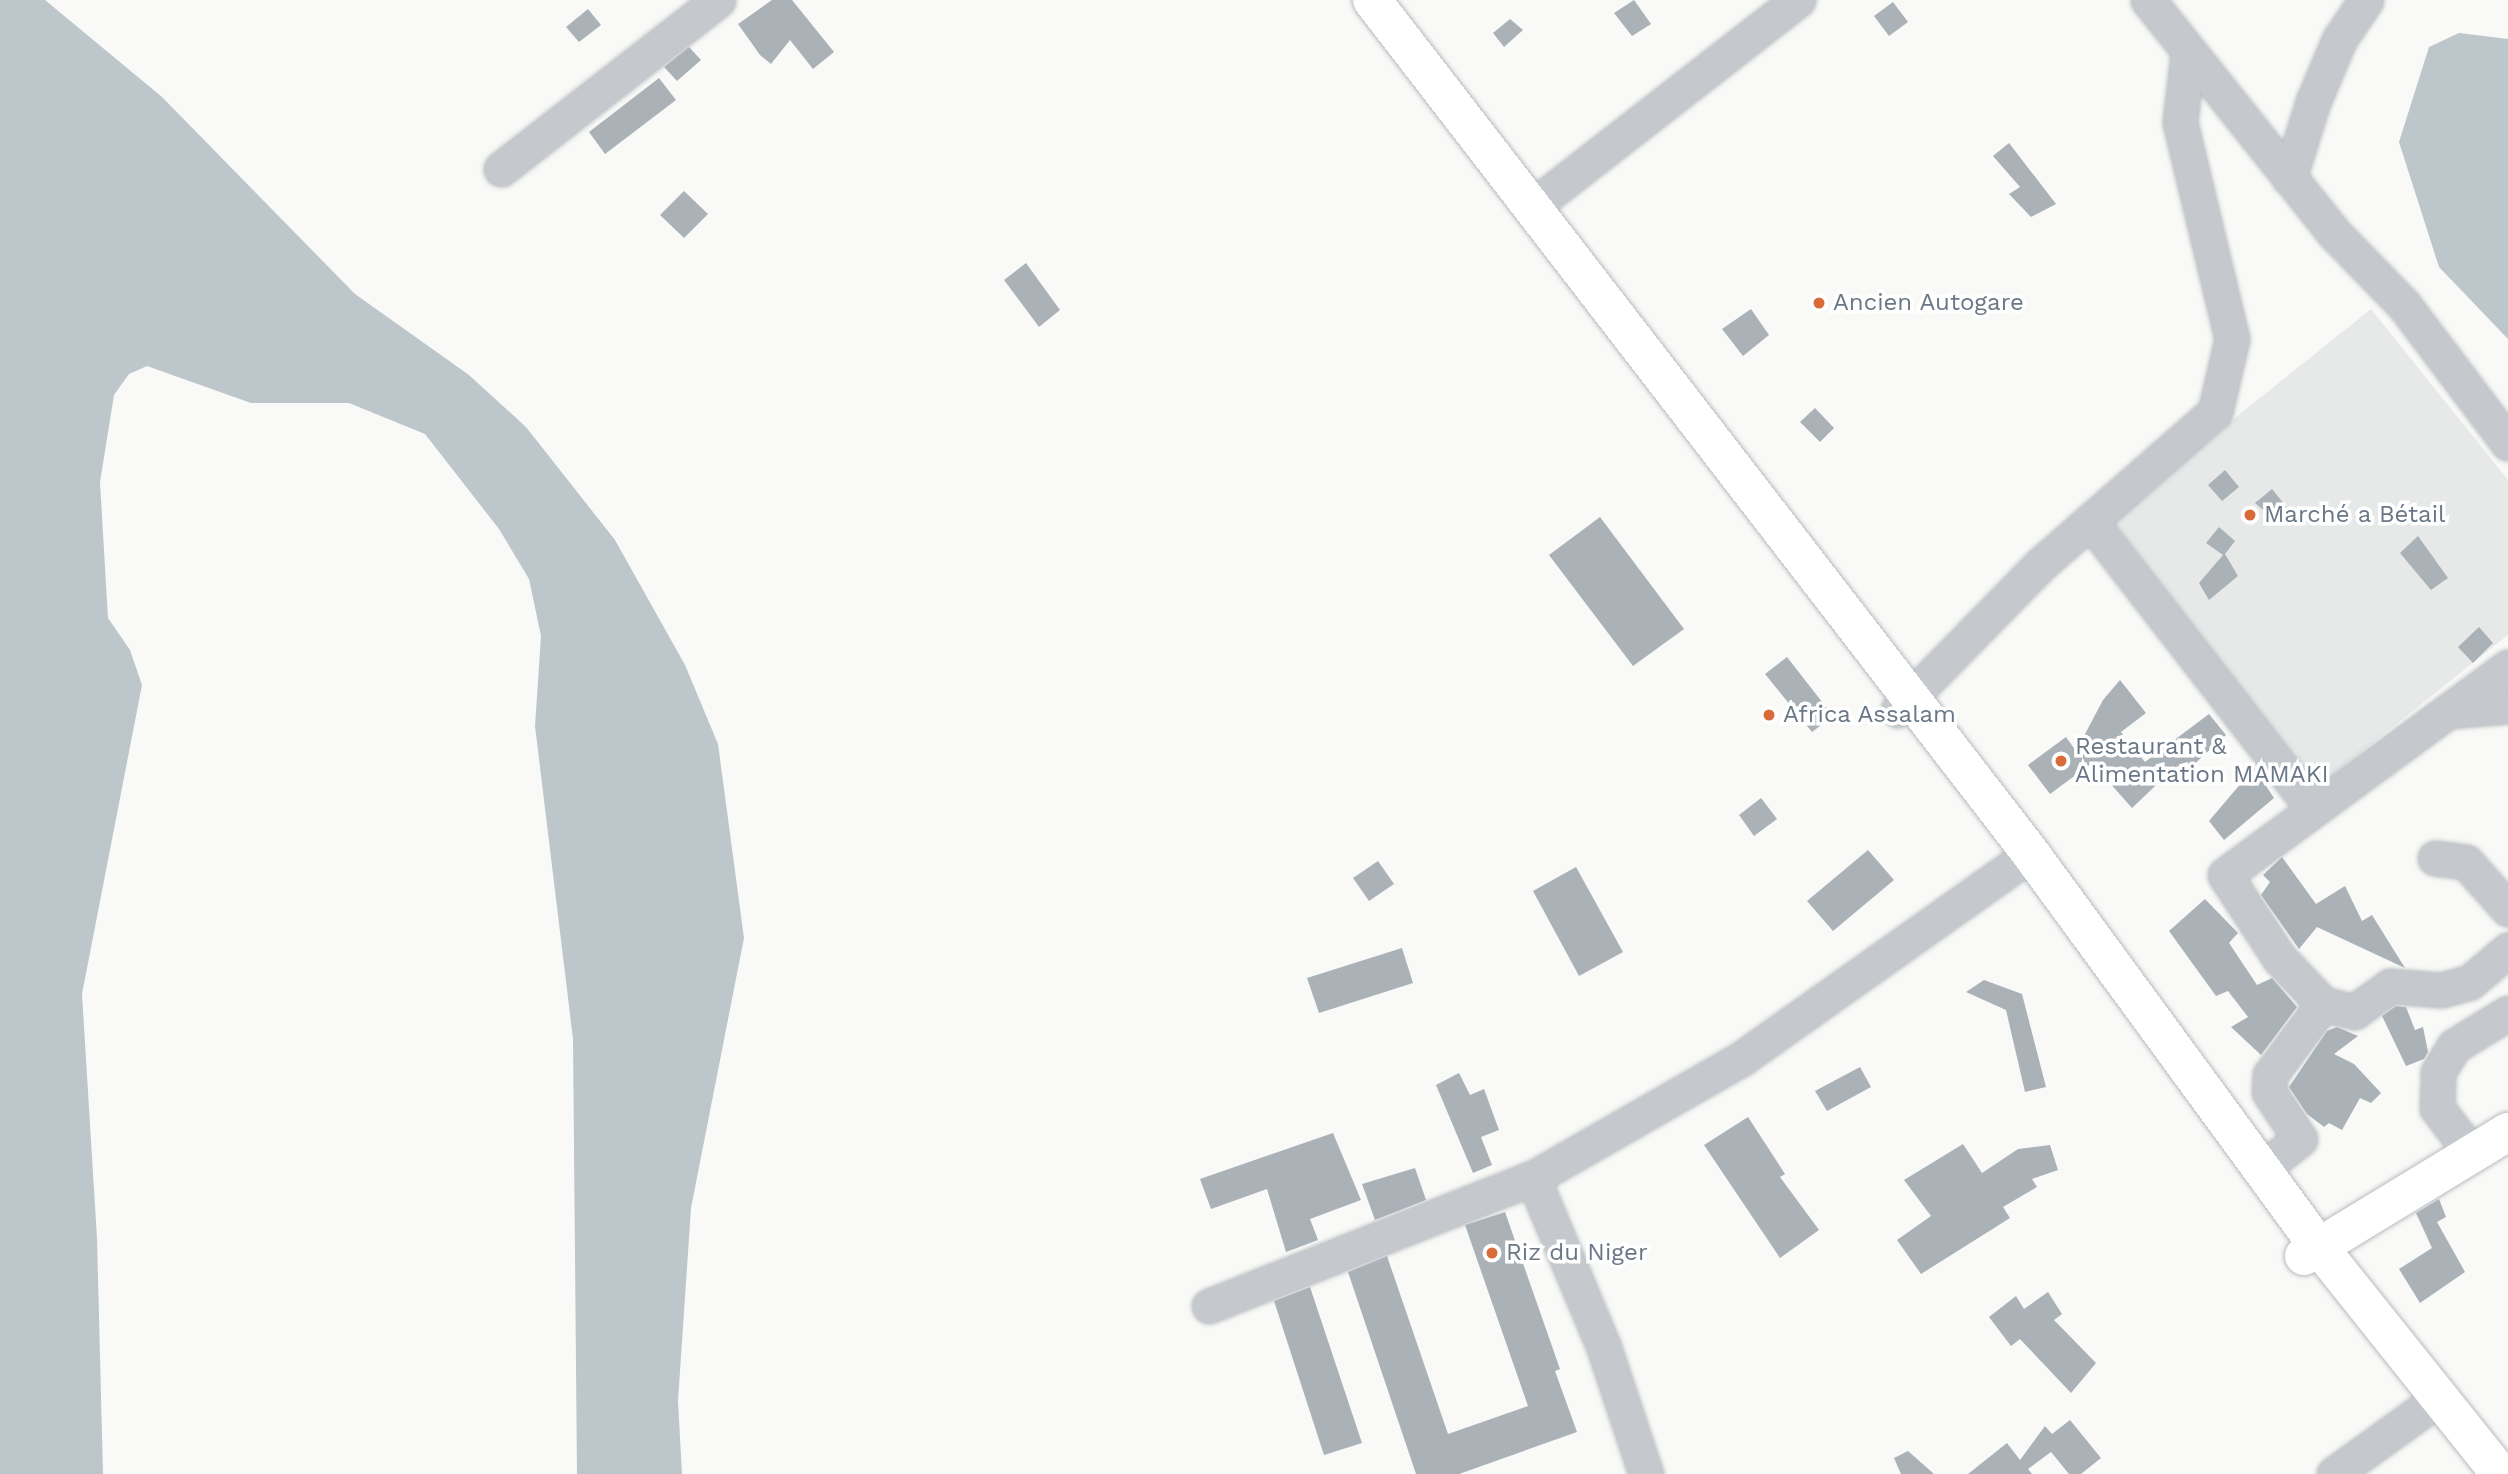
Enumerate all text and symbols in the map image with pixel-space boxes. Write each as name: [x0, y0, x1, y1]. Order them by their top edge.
place label: Ancien Autogare: [1833, 289, 2025, 317]
marker: Ancien Autogare: [1811, 295, 1827, 311]
place label: Marché a Bétail: [2264, 501, 2446, 529]
marker: Marché a Bétail: [2242, 507, 2258, 523]
place label: Africa Assalam: [1783, 701, 1958, 729]
marker: Africa Assalam: [1761, 707, 1777, 723]
place label: Restaurant & Alimentation MAMAKI: [2075, 733, 2329, 789]
marker: Restaurant & Alimentation MAMAKI: [2053, 753, 2069, 769]
place label: Riz du Niger: [1506, 1239, 1648, 1267]
marker: Riz du Niger: [1484, 1245, 1500, 1261]

